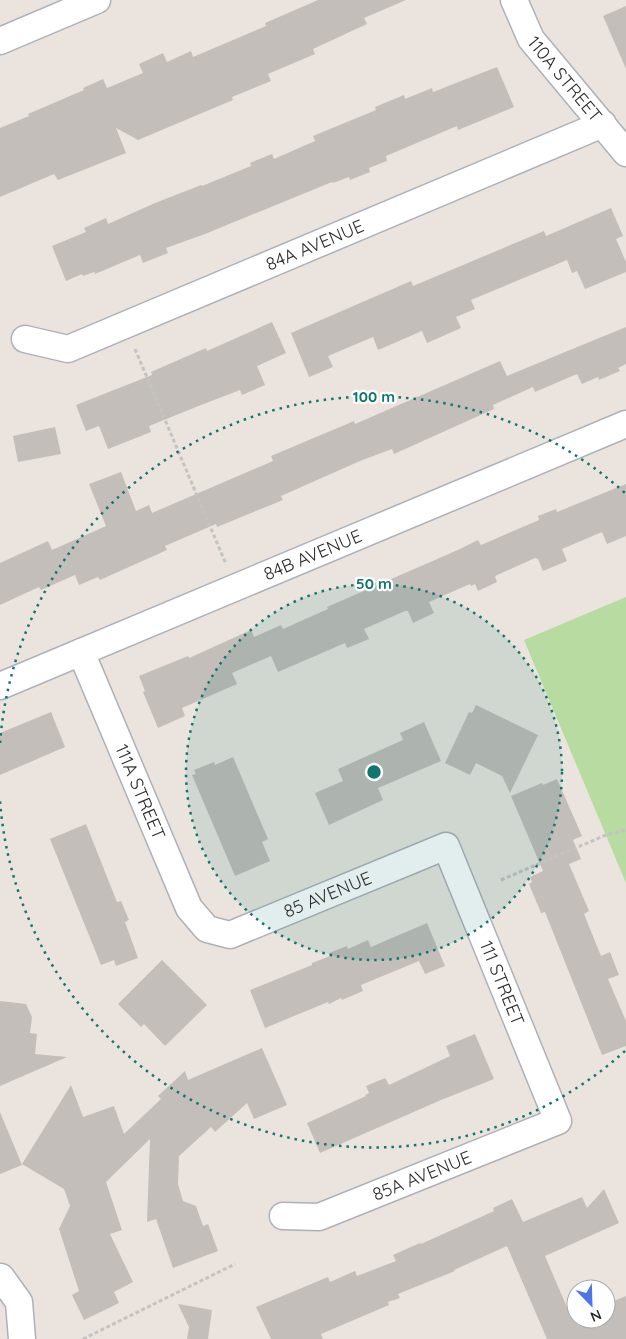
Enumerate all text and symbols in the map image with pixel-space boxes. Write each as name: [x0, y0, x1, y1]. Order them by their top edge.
street label: 110A STREET: [523, 31, 607, 127]
street label: 84A AVENUE: [262, 214, 367, 276]
text: 100 m: [353, 387, 395, 406]
street label: 84B AVENUE: [260, 524, 365, 585]
text: 50 m: [356, 574, 392, 593]
street label: 111A STREET: [110, 741, 171, 843]
centre of rings: [365, 763, 383, 781]
street label: 85 AVENUE: [280, 866, 375, 923]
street label: 111 STREET: [475, 937, 530, 1029]
street label: 85A AVENUE: [369, 1145, 475, 1206]
north arrow: [566, 1279, 616, 1329]
text: N: [588, 1306, 604, 1326]

